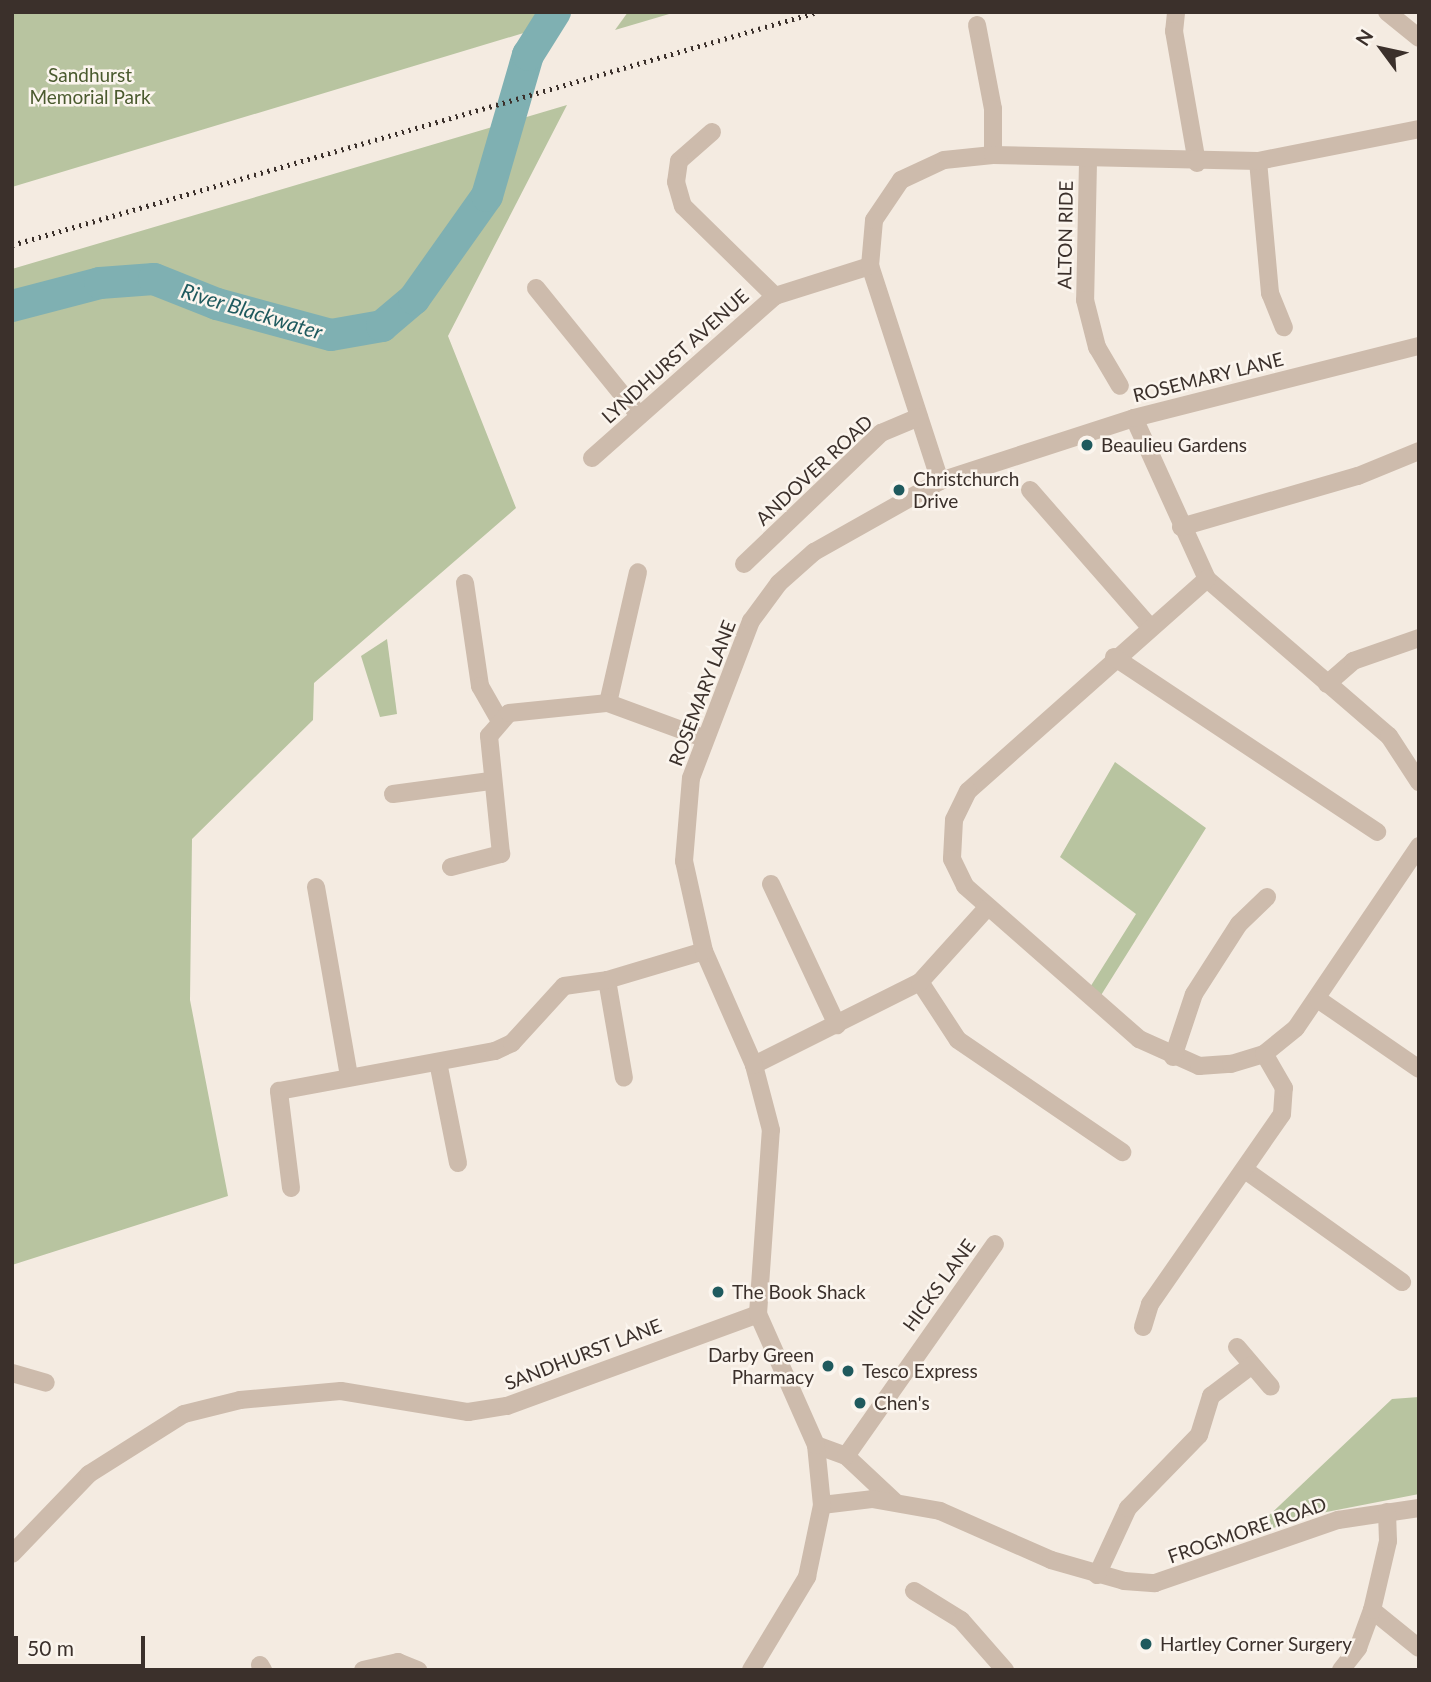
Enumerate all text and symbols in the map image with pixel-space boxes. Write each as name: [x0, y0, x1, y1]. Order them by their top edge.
north arrow: [1347, 14, 1417, 84]
text: N: [1350, 25, 1378, 50]
park label: Sandhurst Memorial Park: [29, 64, 151, 108]
street label: ALTON RIDE: [1053, 180, 1077, 290]
water label: River Blackwater: [178, 278, 326, 344]
street label: LYNDHURST AVENUE: [597, 284, 753, 428]
street label: ROSEMARY LANE: [1130, 347, 1286, 407]
street label: ANDOVER ROAD: [751, 410, 877, 530]
place label: Beaulieu Gardens: [1101, 434, 1247, 456]
marker: Beaulieu Gardens: [1079, 437, 1095, 453]
place label: Christchurch Drive: [913, 468, 1019, 512]
marker: Christchurch Drive: [891, 482, 907, 498]
street label: ROSEMARY LANE: [664, 617, 740, 769]
street label: HICKS LANE: [898, 1234, 980, 1336]
place label: The Book Shack: [732, 1281, 866, 1303]
marker: The Book Shack: [710, 1284, 726, 1300]
street label: SANDHURST LANE: [501, 1313, 665, 1395]
place label: Darby Green Pharmacy: [707, 1344, 814, 1388]
marker: Darby Green Pharmacy: [820, 1358, 836, 1374]
place label: Tesco Express: [862, 1360, 978, 1382]
marker: Tesco Express: [840, 1363, 856, 1379]
place label: Chen's: [874, 1392, 930, 1414]
marker: Chen's: [852, 1395, 868, 1411]
street label: FROGMORE ROAD: [1165, 1492, 1329, 1568]
scale bar: [18, 1622, 149, 1666]
place label: Hartley Corner Surgery: [1160, 1633, 1353, 1655]
text: 50 m: [27, 1635, 74, 1660]
marker: Hartley Corner Surgery: [1138, 1636, 1154, 1652]

